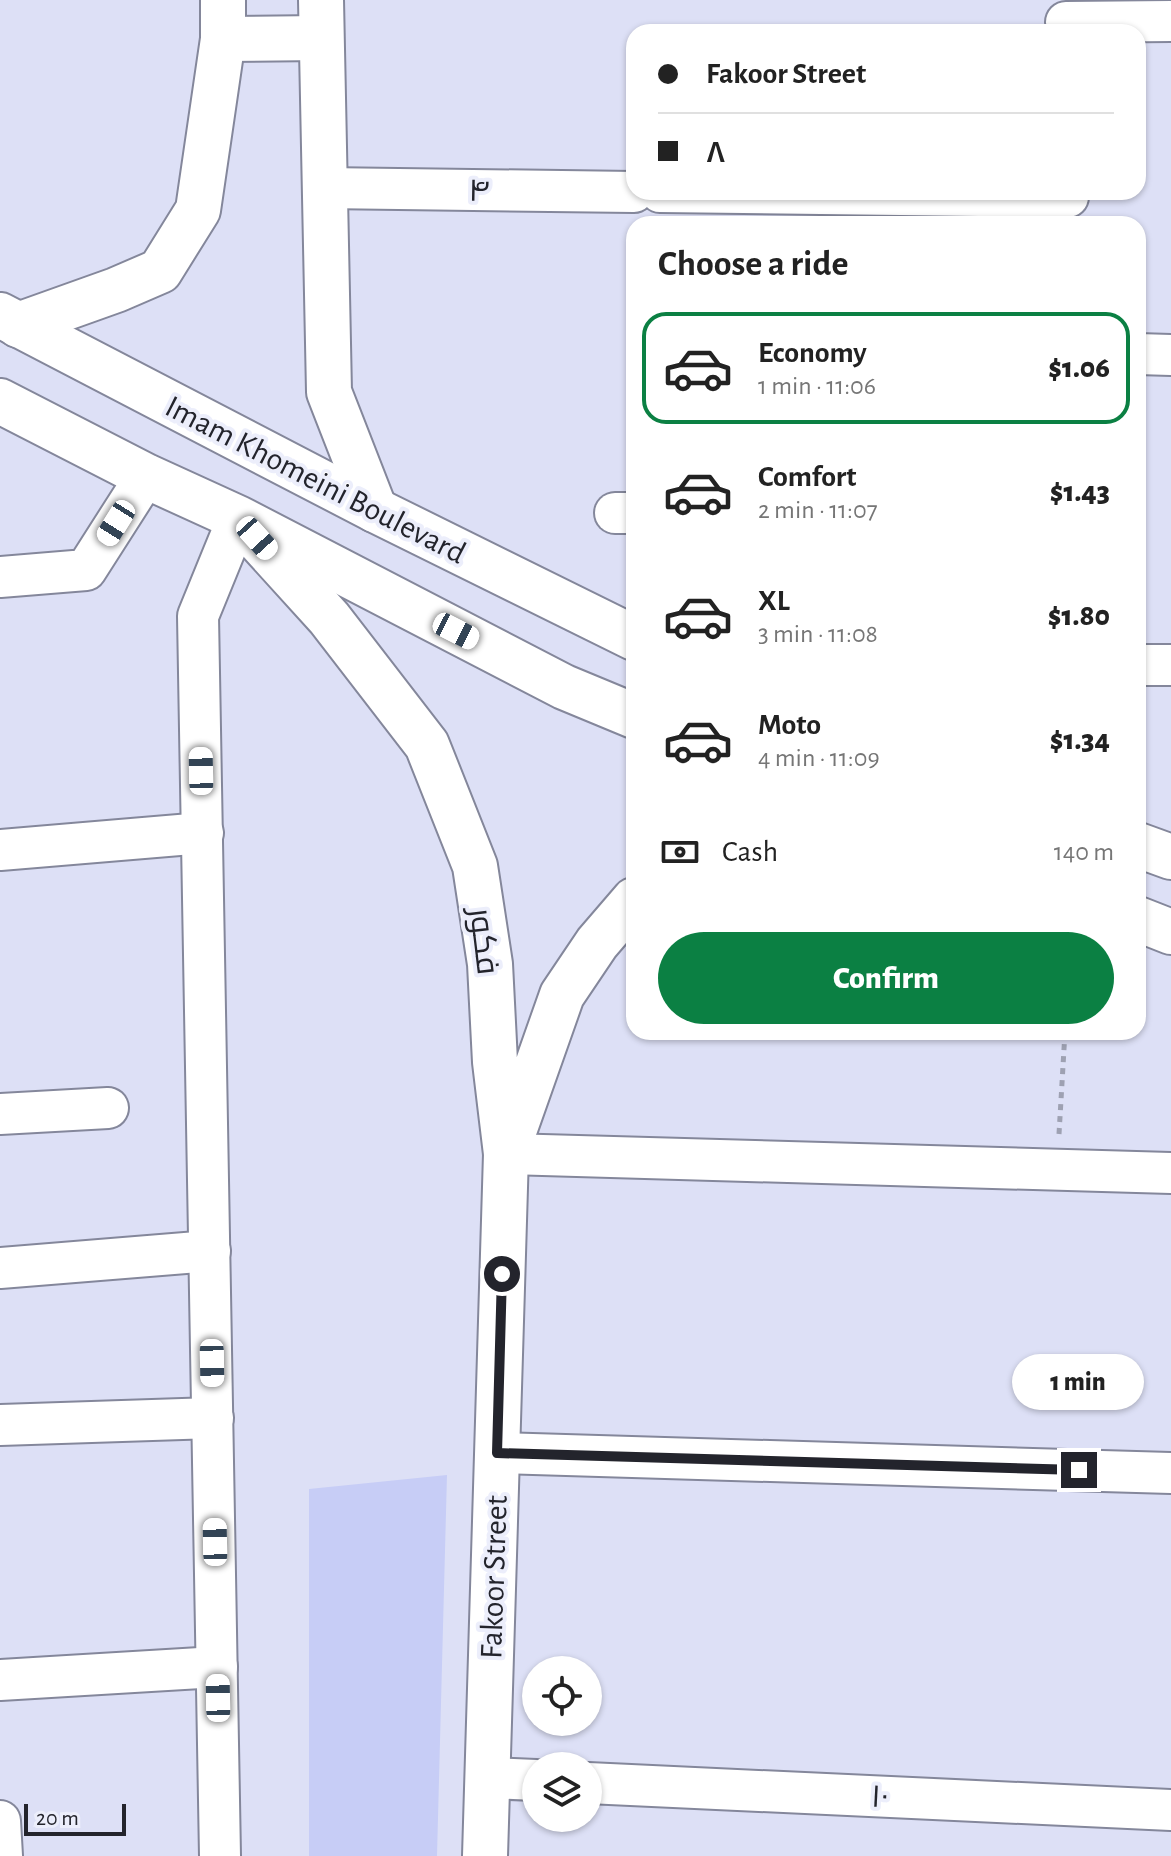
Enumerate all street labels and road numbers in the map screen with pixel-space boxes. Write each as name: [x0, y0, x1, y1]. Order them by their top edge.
street label: ۴: [468, 175, 490, 207]
street label: Imam Khomeini Boulevard: [160, 390, 471, 570]
street label: فکور: [463, 904, 504, 977]
street label: Fakoor Street: [475, 1495, 513, 1659]
street label: ۱۰: [870, 1781, 890, 1813]

